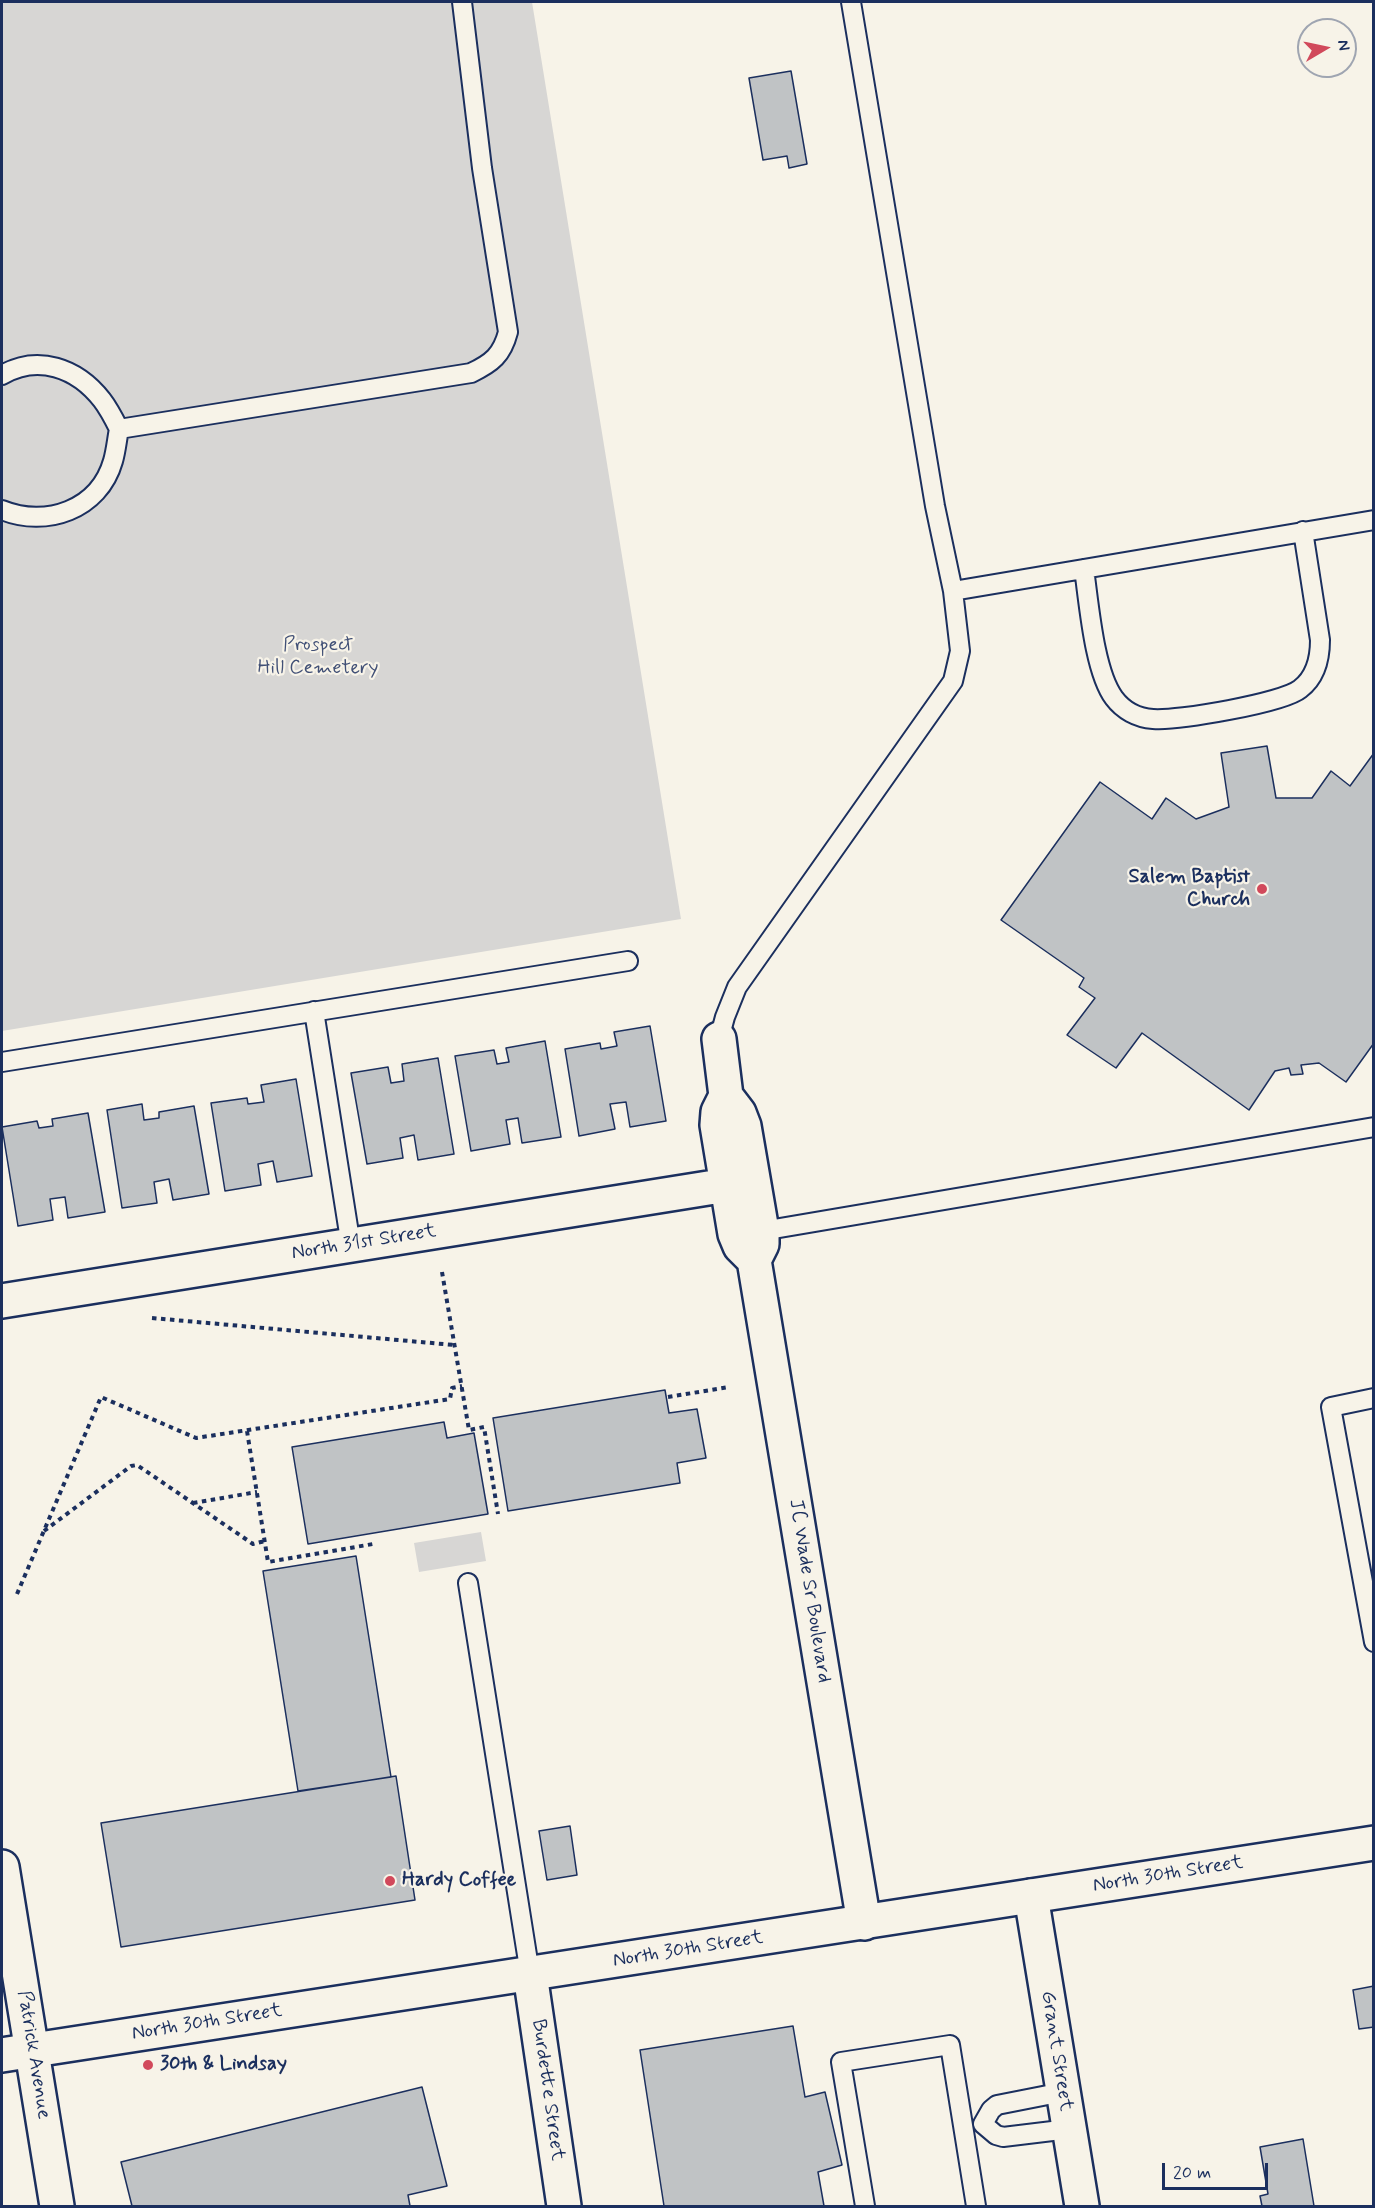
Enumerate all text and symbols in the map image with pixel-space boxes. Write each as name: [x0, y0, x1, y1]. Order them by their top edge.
north arrow: [1297, 18, 1357, 78]
text: N: [1332, 39, 1355, 52]
park label: Prospect Hill Cemetery: [257, 634, 379, 681]
place label: Salem Baptist Church: [1129, 866, 1250, 913]
marker: Salem Baptist Church: [1255, 882, 1269, 896]
street label: North 31st Street: [290, 1220, 438, 1266]
street label: JC Wade Sr Boulevard: [783, 1497, 835, 1685]
street label: North 30th Street: [1091, 1851, 1245, 1899]
place label: Hardy Coffee: [402, 1869, 516, 1893]
marker: Hardy Coffee: [383, 1874, 397, 1888]
street label: North 30th Street: [611, 1926, 765, 1974]
street label: Patrick Avenue: [11, 1989, 55, 2121]
street label: Grant Street: [1035, 1989, 1077, 2113]
street label: North 30th Street: [130, 1999, 284, 2047]
street label: Burdette Street: [525, 2018, 569, 2162]
place label: 30th & Lindsay: [160, 2053, 287, 2077]
marker: 30th & Lindsay: [141, 2058, 155, 2072]
scale bar: [1165, 2151, 1272, 2189]
text: 20 m: [1173, 2161, 1211, 2185]

